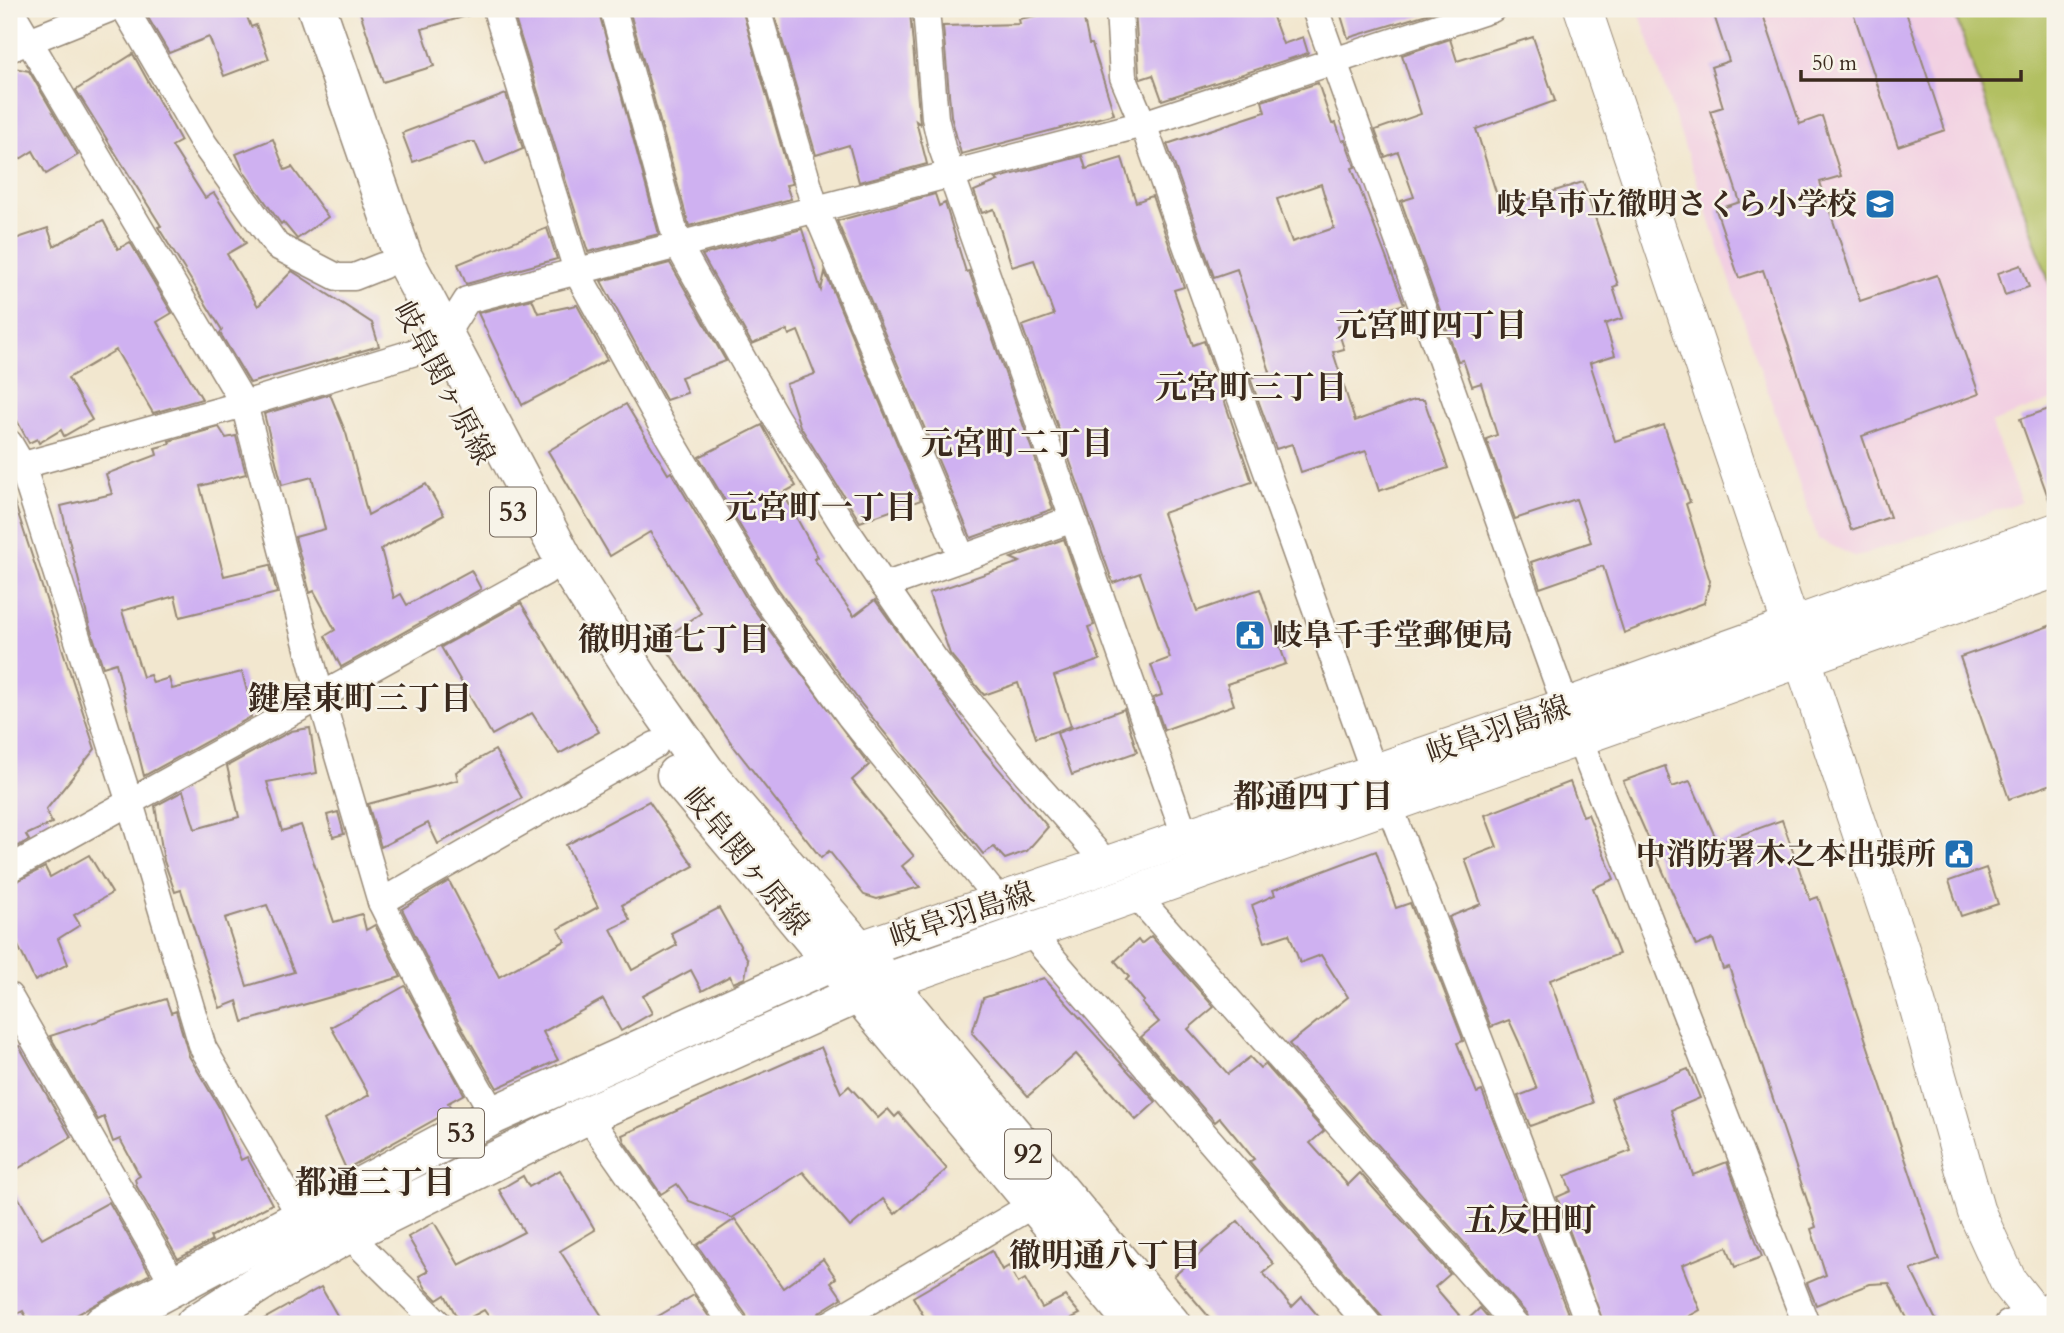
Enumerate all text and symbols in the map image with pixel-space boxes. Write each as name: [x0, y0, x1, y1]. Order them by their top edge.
scale bar: [1801, 38, 2022, 82]
text: 50 m: [1812, 49, 1857, 78]
place label: 岐阜市立徹明さくら小学校: [1497, 184, 1857, 225]
school or university icon: 岐阜市立徹明さくら小学校: [1863, 187, 1897, 221]
street label: 岐阜関ヶ原線: [384, 294, 504, 472]
district label: 元宮町四丁目: [1335, 304, 1527, 348]
district label: 元宮町三丁目: [1155, 366, 1347, 410]
district label: 元宮町二丁目: [921, 422, 1113, 466]
district label: 元宮町一丁目: [725, 486, 917, 530]
road number: 53: [490, 488, 536, 536]
place label: 岐阜千手堂郵便局: [1273, 615, 1513, 656]
district label: 徹明通七丁目: [578, 618, 770, 662]
public building icon: 岐阜千手堂郵便局: [1233, 618, 1267, 652]
district label: 鍵屋東町三丁目: [248, 677, 472, 721]
street label: 岐阜羽島線: [1420, 686, 1576, 774]
district label: 都通四丁目: [1233, 775, 1393, 819]
street label: 岐阜関ヶ原線: [673, 778, 819, 944]
place label: 中消防署木之本出張所: [1636, 834, 1936, 875]
public building icon: 中消防署木之本出張所: [1942, 837, 1976, 871]
street label: 岐阜羽島線: [884, 872, 1040, 958]
road number: 53: [438, 1108, 484, 1158]
road number: 92: [1005, 1130, 1051, 1178]
district label: 都通三丁目: [295, 1161, 455, 1205]
district label: 五反田町: [1464, 1198, 1596, 1243]
district label: 徹明通八丁目: [1009, 1234, 1201, 1278]

